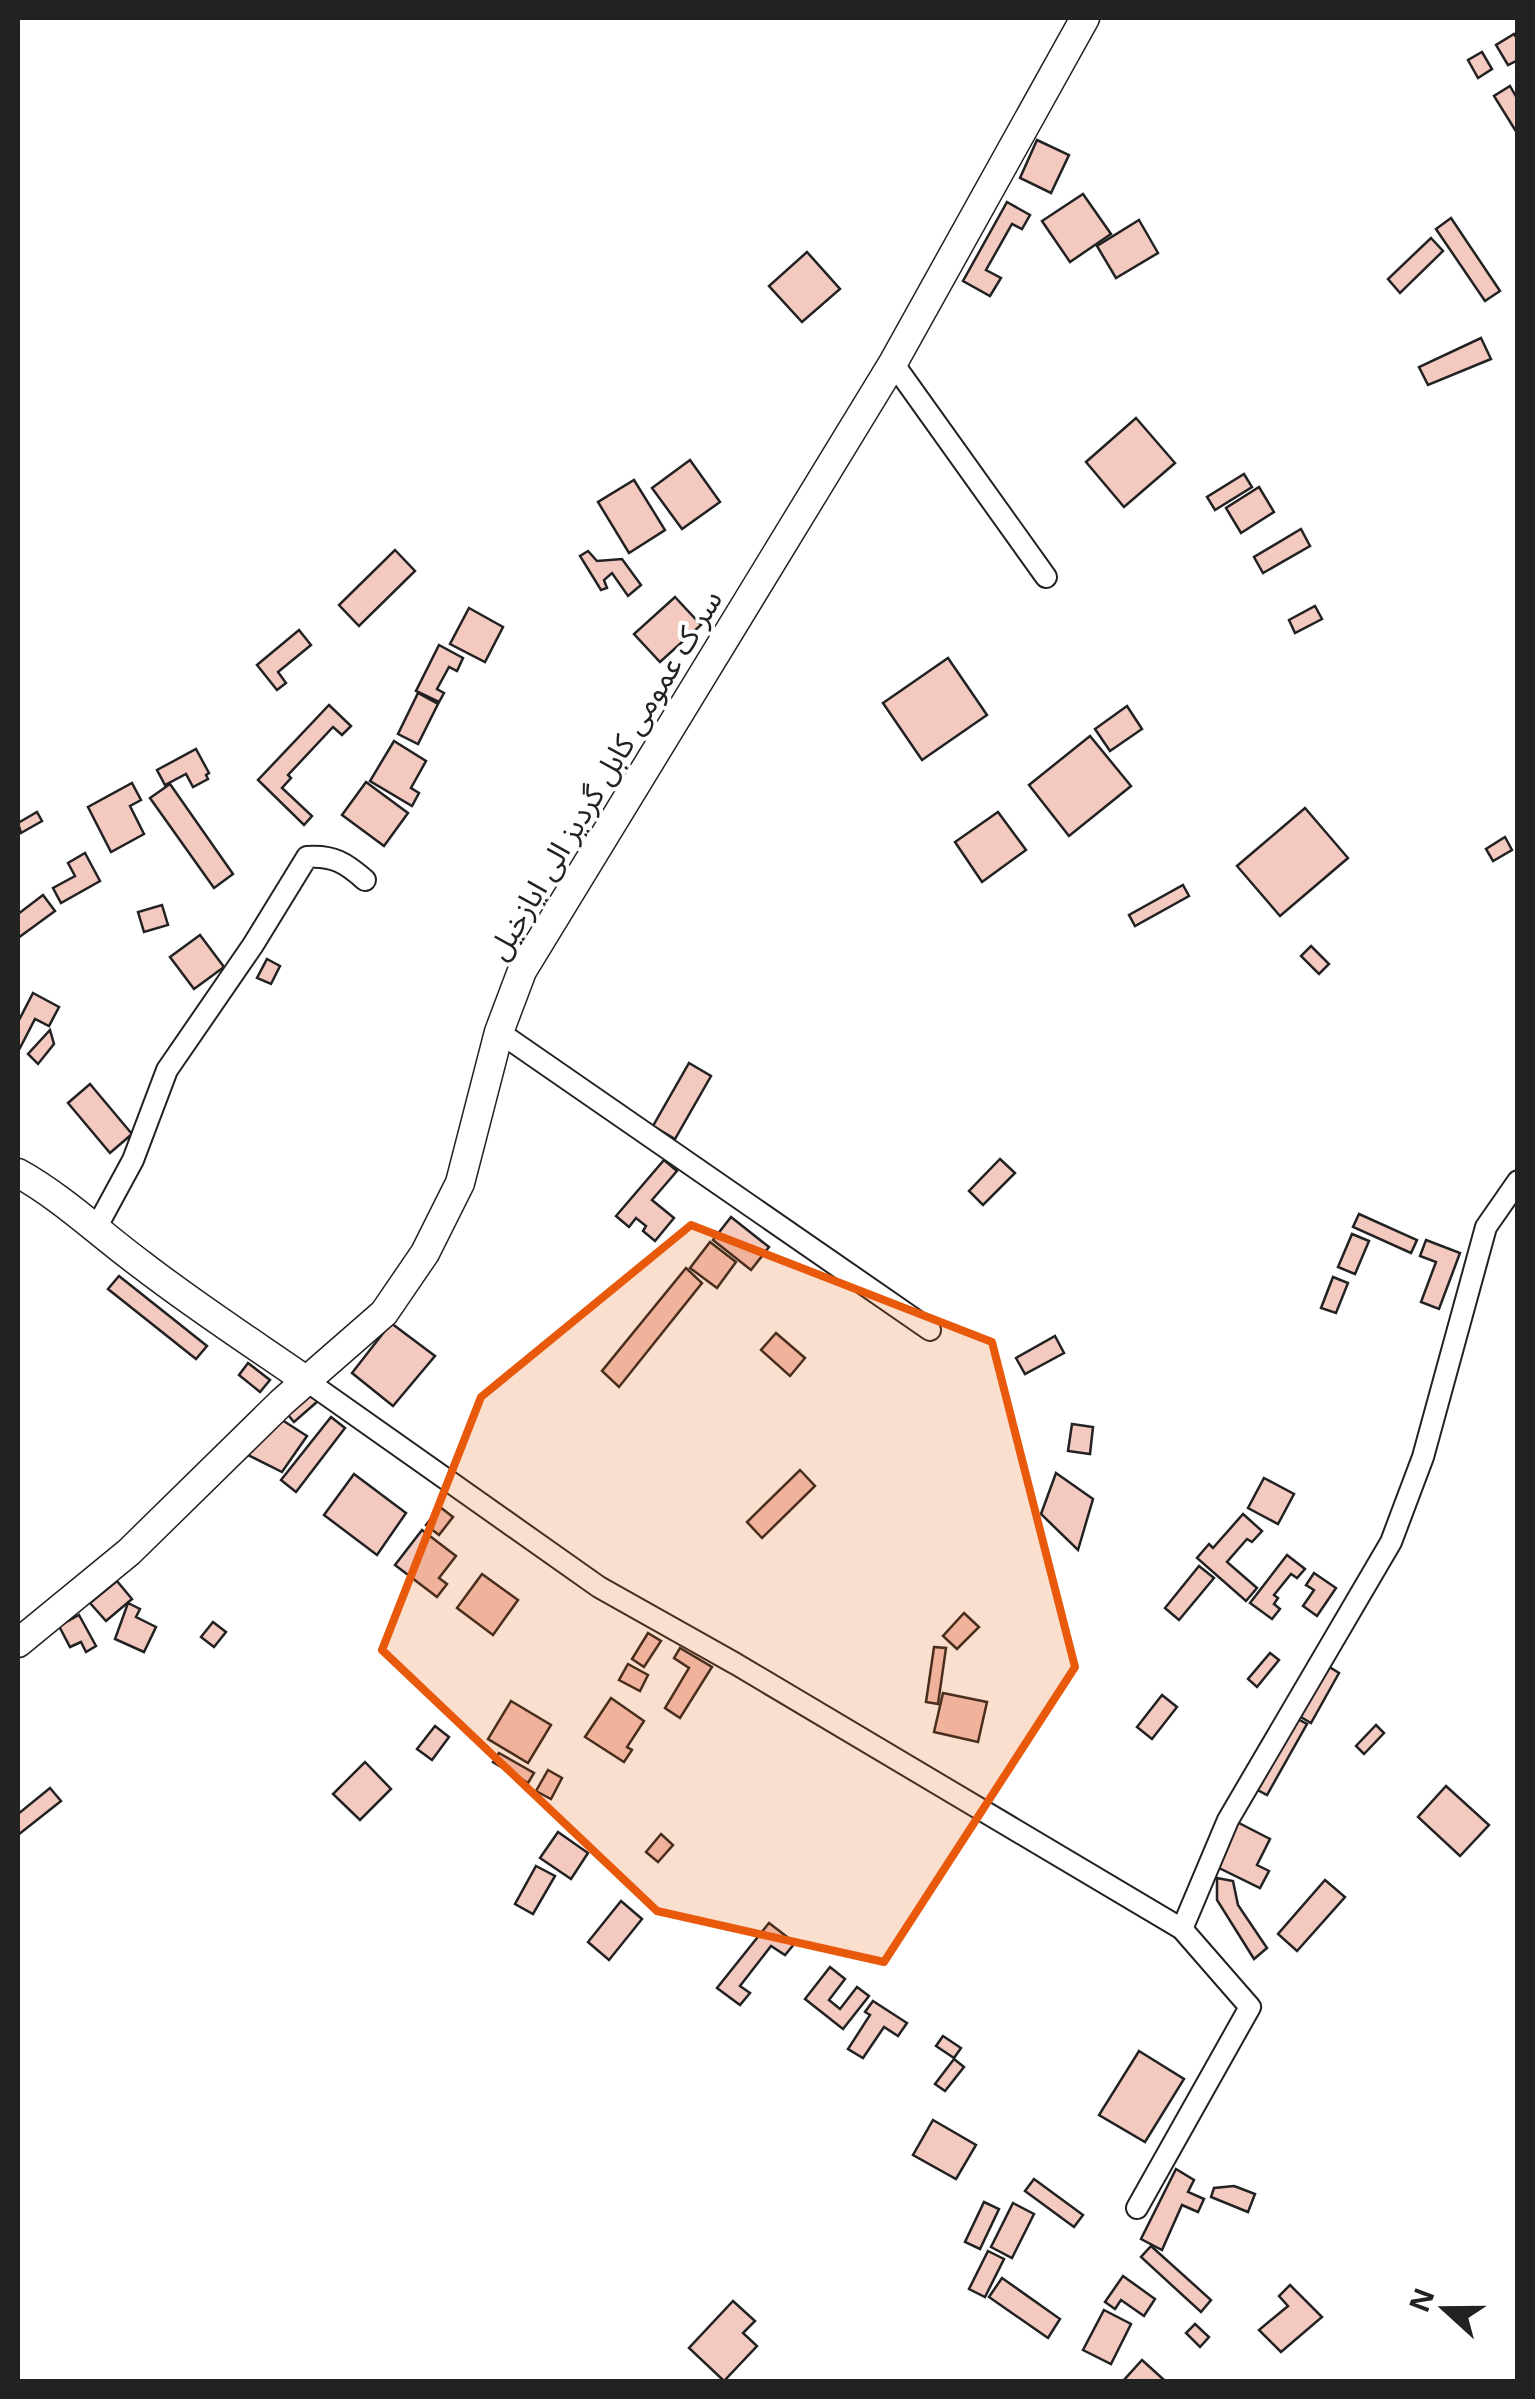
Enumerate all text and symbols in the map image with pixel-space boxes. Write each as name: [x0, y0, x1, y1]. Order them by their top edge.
street label: سر ک عمومی کابل گردیز الی ایازخیل: [469, 577, 742, 974]
north arrow: [1395, 2259, 1495, 2359]
text: N: [1391, 2279, 1455, 2322]

